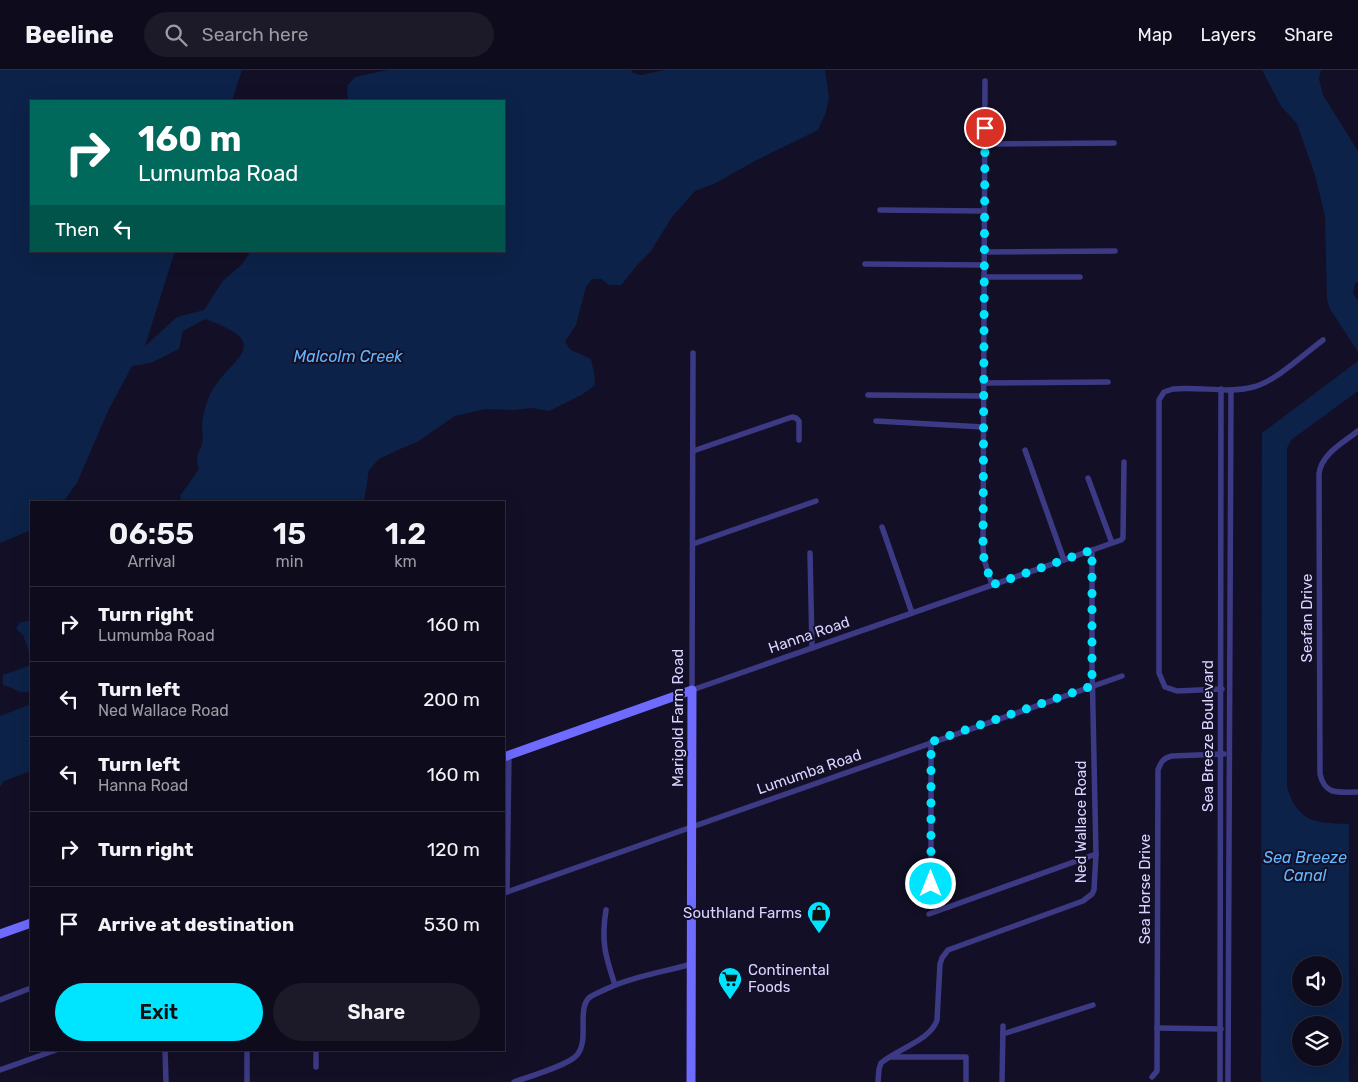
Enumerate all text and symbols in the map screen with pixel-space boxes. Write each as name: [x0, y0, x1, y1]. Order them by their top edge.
search box: [144, 12, 494, 57]
text: Beeline: [25, 21, 114, 49]
icon: search: [162, 21, 190, 49]
text: Search here: [202, 23, 308, 46]
text: Map: [1138, 24, 1173, 46]
text: Layers: [1201, 24, 1256, 46]
text: Share: [1284, 24, 1333, 46]
pin: [964, 107, 1006, 149]
icon: arrive: [971, 114, 999, 142]
text: 160 m: [138, 118, 242, 160]
icon: right: [55, 120, 120, 185]
text: Lumumba Road: [138, 160, 298, 187]
icon: left: [109, 215, 137, 243]
text: Then: [55, 218, 99, 241]
water label: Malcolm Creek: [294, 347, 403, 366]
text: 06:55: [109, 516, 194, 552]
text: 15: [273, 516, 306, 552]
text: 1.2: [385, 516, 426, 552]
text: Arrival: [127, 552, 175, 571]
text: min: [276, 552, 303, 571]
text: km: [394, 552, 417, 571]
street label: Seafan Drive: [1298, 574, 1316, 662]
text: Turn right: [98, 603, 193, 626]
icon: right: [55, 610, 83, 638]
text: 160 m: [427, 613, 480, 636]
street label: Hanna Road: [766, 613, 852, 657]
text: Lumumba Road: [98, 626, 215, 645]
street label: Marigold Farm Road: [669, 649, 687, 787]
street label: Sea Breeze Boulevard: [1199, 660, 1217, 812]
text: Turn left: [98, 678, 180, 701]
icon: left: [55, 685, 83, 713]
text: 200 m: [423, 688, 480, 711]
text: Ned Wallace Road: [98, 701, 229, 720]
street label: Lumumba Road: [754, 746, 864, 798]
text: Turn left: [98, 753, 180, 776]
icon: left: [55, 760, 83, 788]
street label: Ned Wallace Road: [1072, 761, 1090, 883]
text: 160 m: [427, 763, 480, 786]
text: Hanna Road: [98, 776, 188, 795]
street label: Sea Horse Drive: [1136, 834, 1154, 944]
icon: right: [55, 835, 83, 863]
text: Turn right: [98, 838, 193, 861]
text: 120 m: [427, 838, 480, 861]
water label: Sea Breeze Canal: [1263, 848, 1347, 885]
position arrow: [904, 857, 956, 909]
shop icon: Southland Farms: [806, 900, 832, 934]
place label: Southland Farms: [683, 904, 802, 922]
icon: arrive: [55, 910, 83, 938]
text: Arrive at destination: [98, 913, 294, 936]
text: 530 m: [424, 913, 480, 936]
map controls: [1292, 956, 1342, 1066]
button: sound: [1292, 956, 1342, 1006]
place label: Continental Foods: [748, 961, 829, 996]
supermarket icon: Continental Foods: [717, 966, 743, 1000]
button: Exit: [55, 983, 263, 1041]
button: Share: [273, 983, 480, 1041]
button: layers: [1292, 1016, 1342, 1066]

